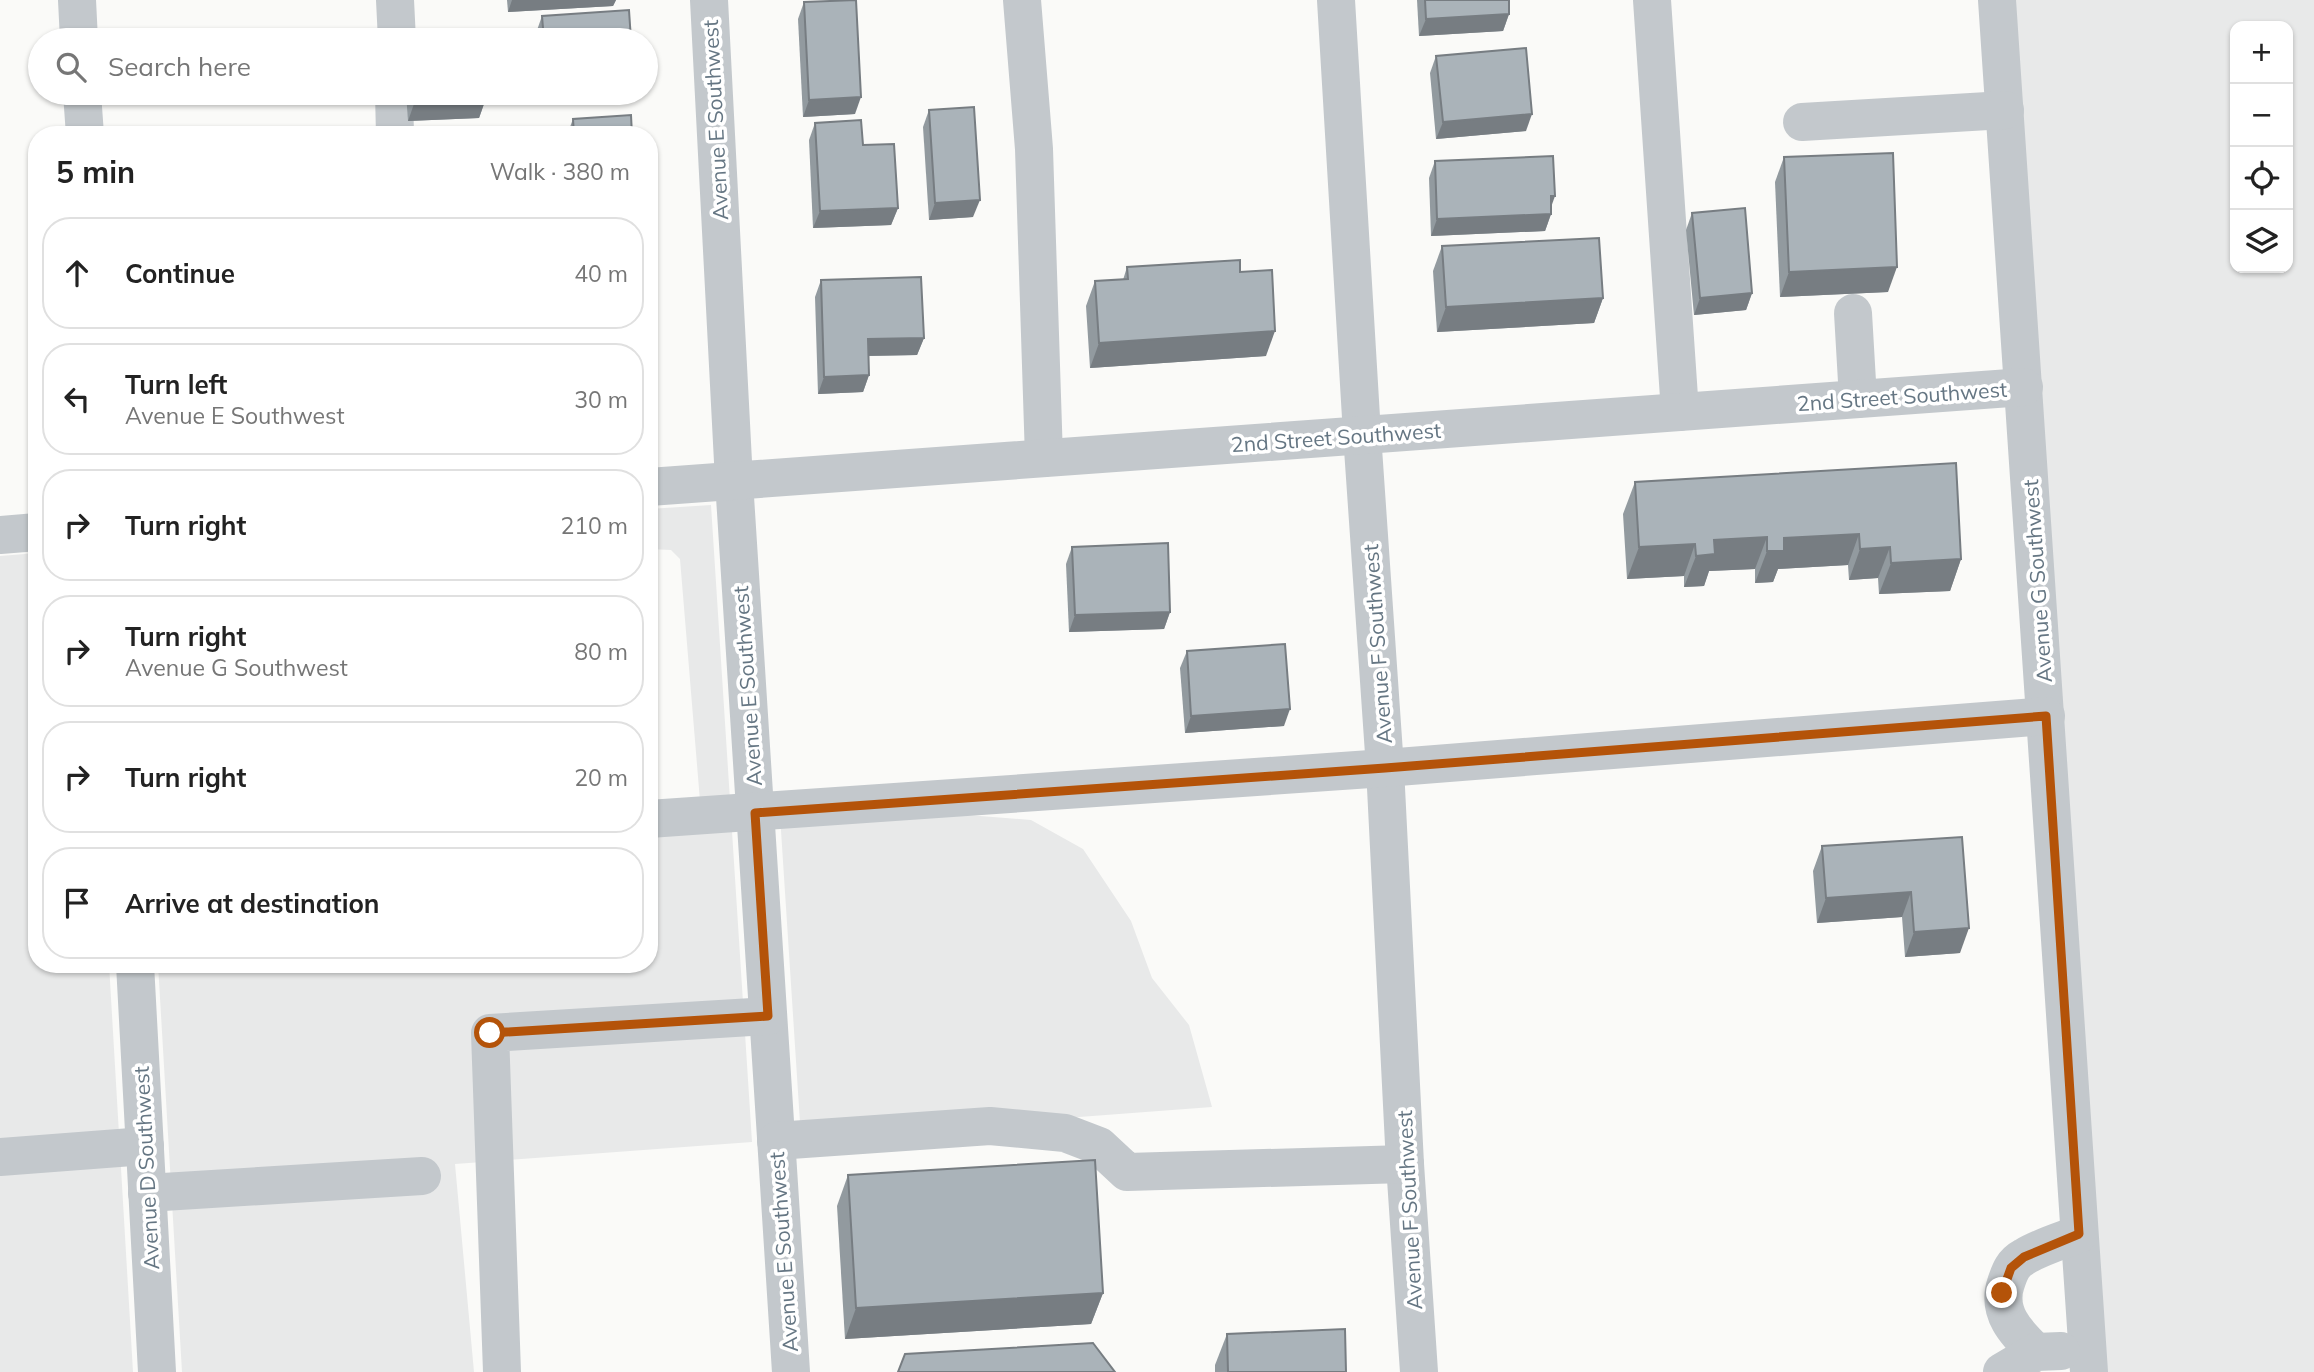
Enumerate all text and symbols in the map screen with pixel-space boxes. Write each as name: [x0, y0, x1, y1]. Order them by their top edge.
street label: Avenue E Southwest: [697, 19, 733, 221]
map controls: [2230, 21, 2293, 273]
button: +: [2230, 21, 2293, 84]
search box: [28, 28, 658, 105]
icon: search: [52, 48, 90, 86]
text: Search here: [108, 50, 251, 83]
button: −: [2230, 84, 2293, 147]
button: locate: [2230, 147, 2293, 210]
text: 5 min: [56, 153, 135, 191]
text: Walk · 380 m: [490, 157, 630, 186]
button: layers: [2230, 210, 2293, 273]
icon: ahead: [58, 254, 96, 292]
text: Continue: [125, 257, 235, 290]
text: 40 m: [574, 259, 628, 288]
text: Turn left: [125, 368, 227, 401]
street label: 2nd Street Southwest: [1796, 376, 2008, 416]
icon: left: [58, 380, 96, 418]
text: 30 m: [574, 385, 628, 414]
text: Avenue E Southwest: [125, 401, 344, 430]
street label: 2nd Street Southwest: [1230, 417, 1442, 457]
street label: Avenue G Southwest: [2017, 479, 2057, 683]
icon: right: [58, 506, 96, 544]
text: Turn right: [125, 509, 246, 542]
text: 210 m: [560, 511, 628, 540]
street label: Avenue F Southwest: [1357, 543, 1397, 745]
street label: Avenue E Southwest: [727, 585, 767, 787]
text: Turn right: [125, 620, 246, 653]
icon: right: [58, 632, 96, 670]
text: 80 m: [574, 637, 628, 666]
text: Avenue G Southwest: [125, 653, 348, 682]
icon: right: [58, 758, 96, 796]
text: Turn right: [125, 761, 246, 794]
text: 20 m: [574, 763, 628, 792]
icon: arrive: [58, 884, 96, 922]
text: Arrive at destination: [125, 887, 380, 920]
route start: [474, 1017, 505, 1048]
street label: Avenue D Southwest: [128, 1066, 164, 1270]
street label: Avenue F Southwest: [1391, 1110, 1427, 1310]
street label: Avenue E Southwest: [763, 1151, 803, 1353]
route end: [1986, 1277, 2017, 1308]

